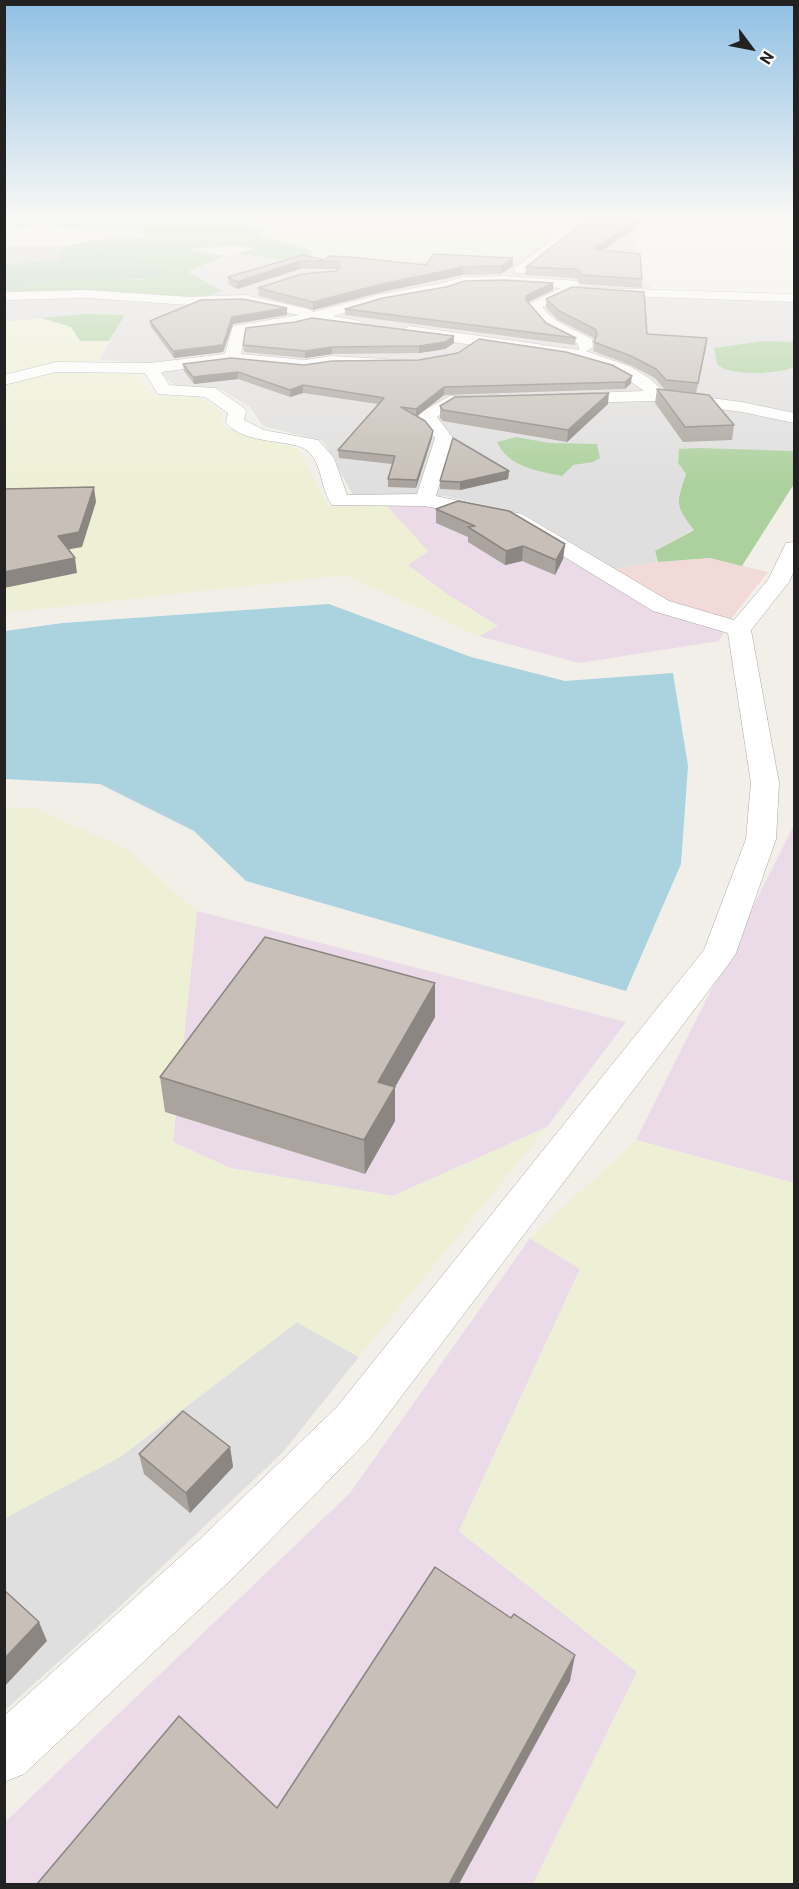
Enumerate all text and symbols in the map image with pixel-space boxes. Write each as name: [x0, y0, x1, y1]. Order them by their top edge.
north arrow: [721, 18, 781, 78]
text: N: [756, 48, 778, 68]

